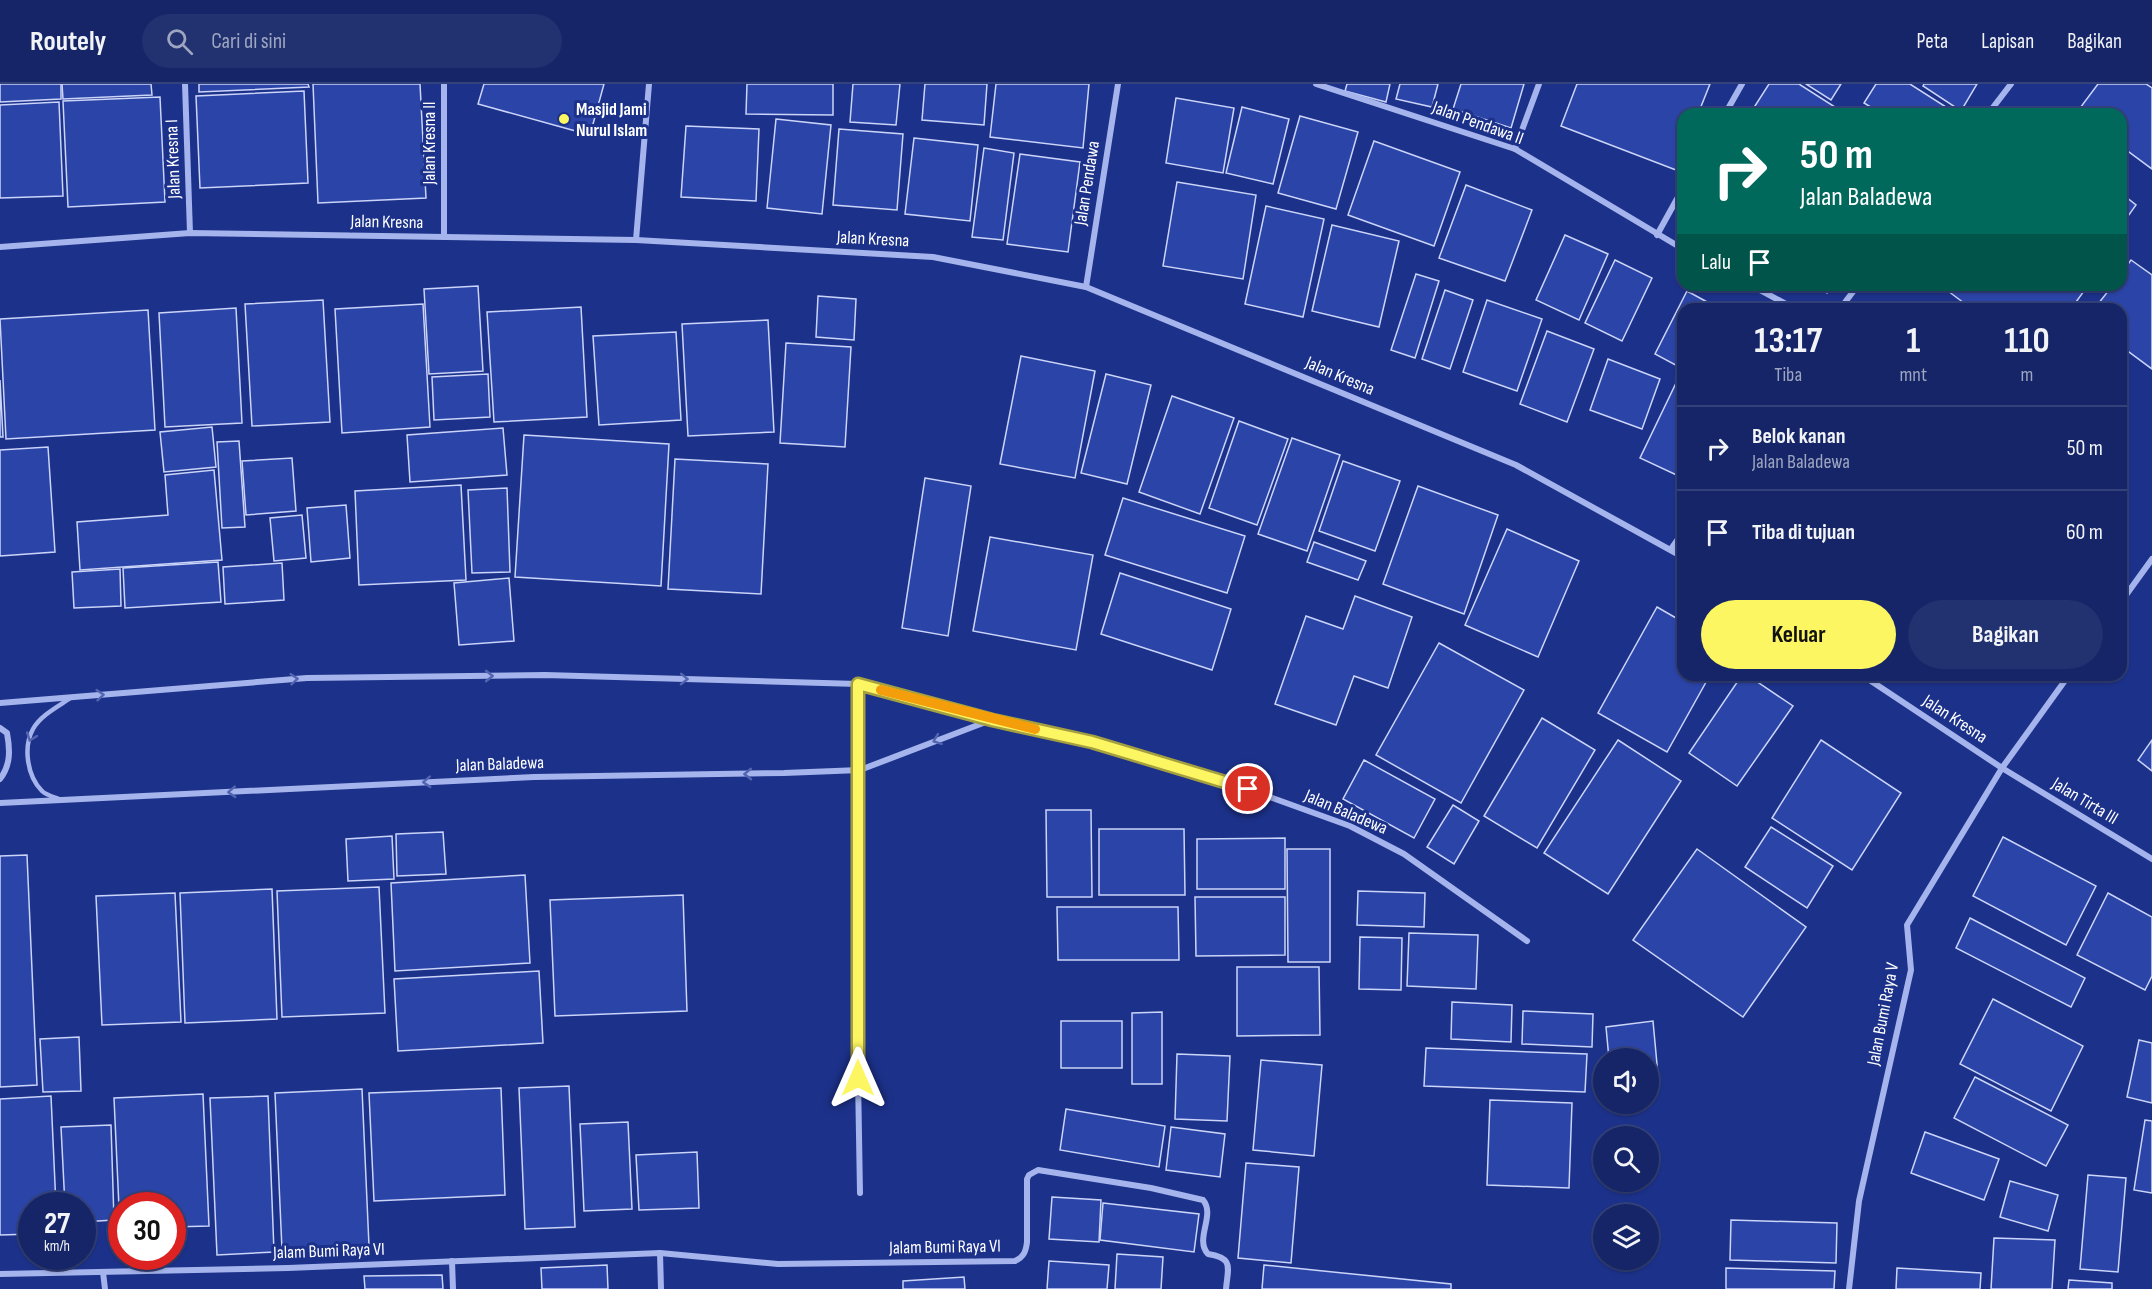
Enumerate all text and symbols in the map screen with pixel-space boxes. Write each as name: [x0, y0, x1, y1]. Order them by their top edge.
search box: [142, 14, 562, 68]
text: Routely: [30, 25, 106, 58]
icon: search: [163, 25, 196, 58]
text: Cari di sini: [211, 28, 286, 55]
text: Peta: [1917, 29, 1948, 54]
text: Lapisan: [1981, 29, 2034, 54]
text: Bagikan: [2067, 29, 2122, 54]
street label: Jalan Pendawa II: [1429, 96, 1526, 149]
place label: Masjid Jami Nurul Islam: [576, 99, 647, 141]
street label: Jalan Kresna II: [419, 102, 440, 185]
marker: Masjid Jami Nurul Islam: [557, 112, 571, 126]
street label: Jalan Kresna I: [161, 119, 185, 200]
text: 50 m: [1800, 130, 1873, 181]
icon: right: [1701, 132, 1779, 210]
street label: Jalan Pendawa: [1070, 139, 1104, 228]
text: Jalan Baladewa: [1800, 181, 1932, 213]
street label: Jalan Kresna: [349, 211, 424, 233]
street label: Jalan Kresna: [835, 227, 910, 251]
icon: arrive: [1743, 246, 1776, 279]
text: Lalu: [1701, 249, 1731, 276]
text: 13:17: [1754, 320, 1822, 363]
text: 1: [1906, 320, 1920, 363]
text: 110: [2004, 320, 2050, 363]
street label: Jalan Kresna: [1302, 352, 1378, 400]
text: Tiba: [1774, 363, 1802, 387]
text: mnt: [1899, 363, 1927, 387]
text: m: [2021, 363, 2033, 387]
text: Belok kanan: [1752, 423, 1845, 450]
icon: right: [1701, 432, 1734, 465]
text: 50 m: [2067, 435, 2103, 462]
text: Jalan Baladewa: [1752, 450, 1850, 474]
icon: arrive: [1701, 516, 1734, 549]
text: Tiba di tujuan: [1752, 519, 1855, 546]
text: 60 m: [2066, 519, 2103, 546]
button: Keluar: [1701, 600, 1896, 669]
button: Bagikan: [1908, 600, 2103, 669]
one-way arrow: [485, 670, 494, 682]
one-way arrow: [290, 672, 299, 685]
one-way arrow: [680, 673, 689, 686]
one-way arrow: [96, 689, 105, 702]
street label: Jalan Kresna: [1918, 690, 1991, 748]
one-way arrow: [25, 732, 38, 742]
one-way arrow: [932, 733, 943, 746]
street label: Jalan Baladewa: [455, 752, 545, 776]
pin: [1222, 763, 1273, 814]
one-way arrow: [743, 768, 752, 780]
icon: arrive: [1231, 772, 1264, 805]
street label: Jalan Tirta III: [2047, 773, 2122, 829]
one-way arrow: [422, 776, 431, 789]
one-way arrow: [227, 785, 236, 798]
street label: Jalan Baladewa: [1300, 785, 1391, 839]
street label: Jalan Bumi Raya V: [1863, 961, 1903, 1068]
position arrow: [826, 1046, 890, 1110]
map controls: [1593, 1048, 1659, 1270]
button: sound: [1593, 1048, 1659, 1114]
button: search: [1593, 1126, 1659, 1192]
speed limit sign: 30: [108, 1192, 186, 1270]
button: layers: [1593, 1204, 1659, 1270]
text: 27: [44, 1206, 70, 1242]
street label: Jalam Bumi Raya VI: [888, 1236, 1001, 1258]
text: km/h: [44, 1237, 70, 1256]
street label: Jalam Bumi Raya VI: [272, 1239, 385, 1263]

